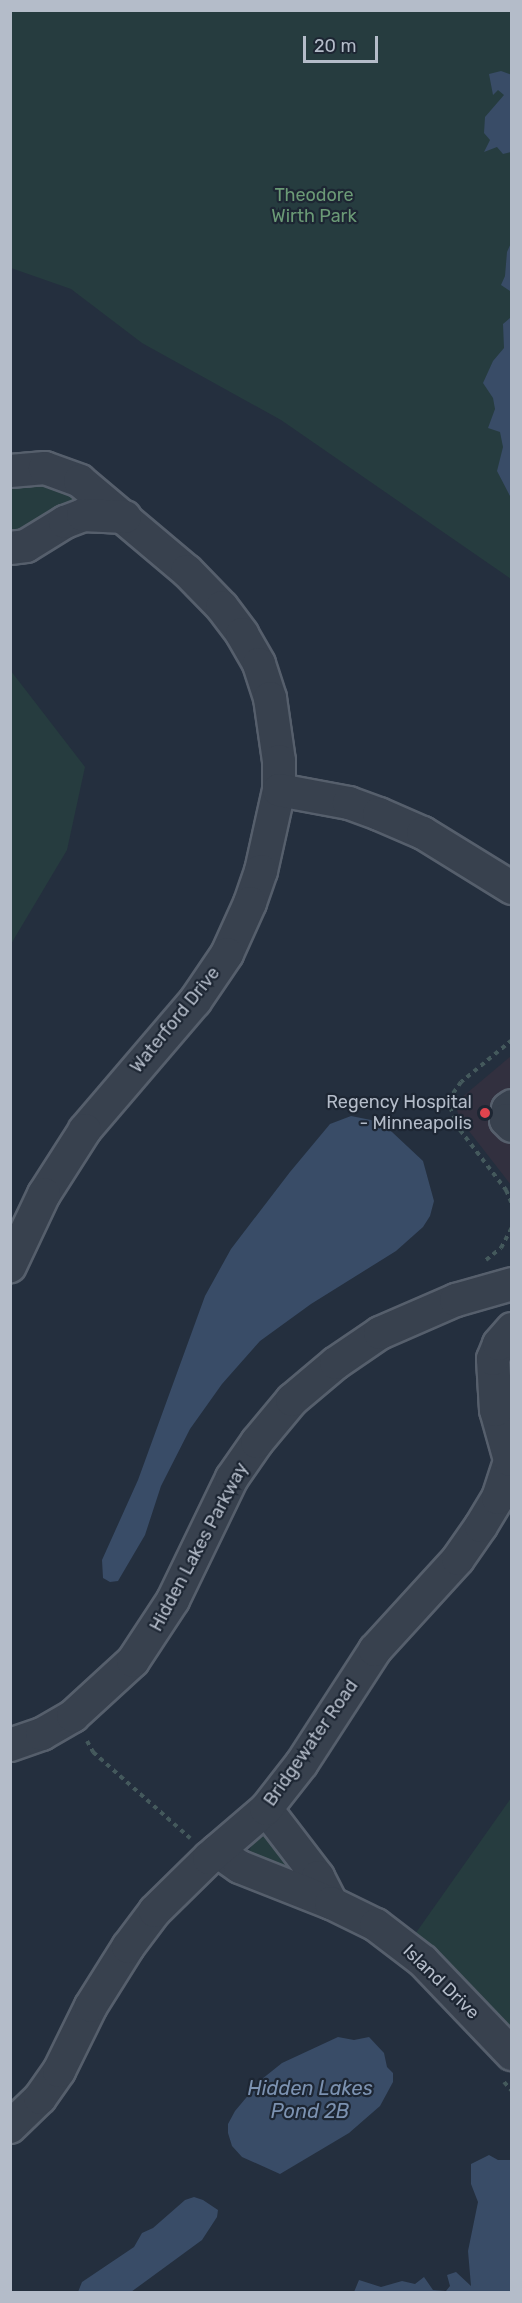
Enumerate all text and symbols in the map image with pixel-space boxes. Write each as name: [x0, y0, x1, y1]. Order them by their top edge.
scale bar: [306, 24, 381, 62]
text: 20 m: [314, 35, 356, 57]
park label: Theodore Wirth Park: [271, 185, 357, 228]
street label: Waterford Drive: [126, 963, 224, 1077]
place label: Regency Hospital - Minneapolis: [326, 1092, 472, 1134]
marker: Regency Hospital - Minneapolis: [476, 1104, 494, 1122]
street label: Hidden Lakes Parkway: [145, 1459, 253, 1635]
street label: Bridgewater Road: [259, 1676, 363, 1810]
street label: Island Drive: [398, 1940, 484, 2024]
water label: Hidden Lakes Pond 2B: [247, 2077, 373, 2124]

